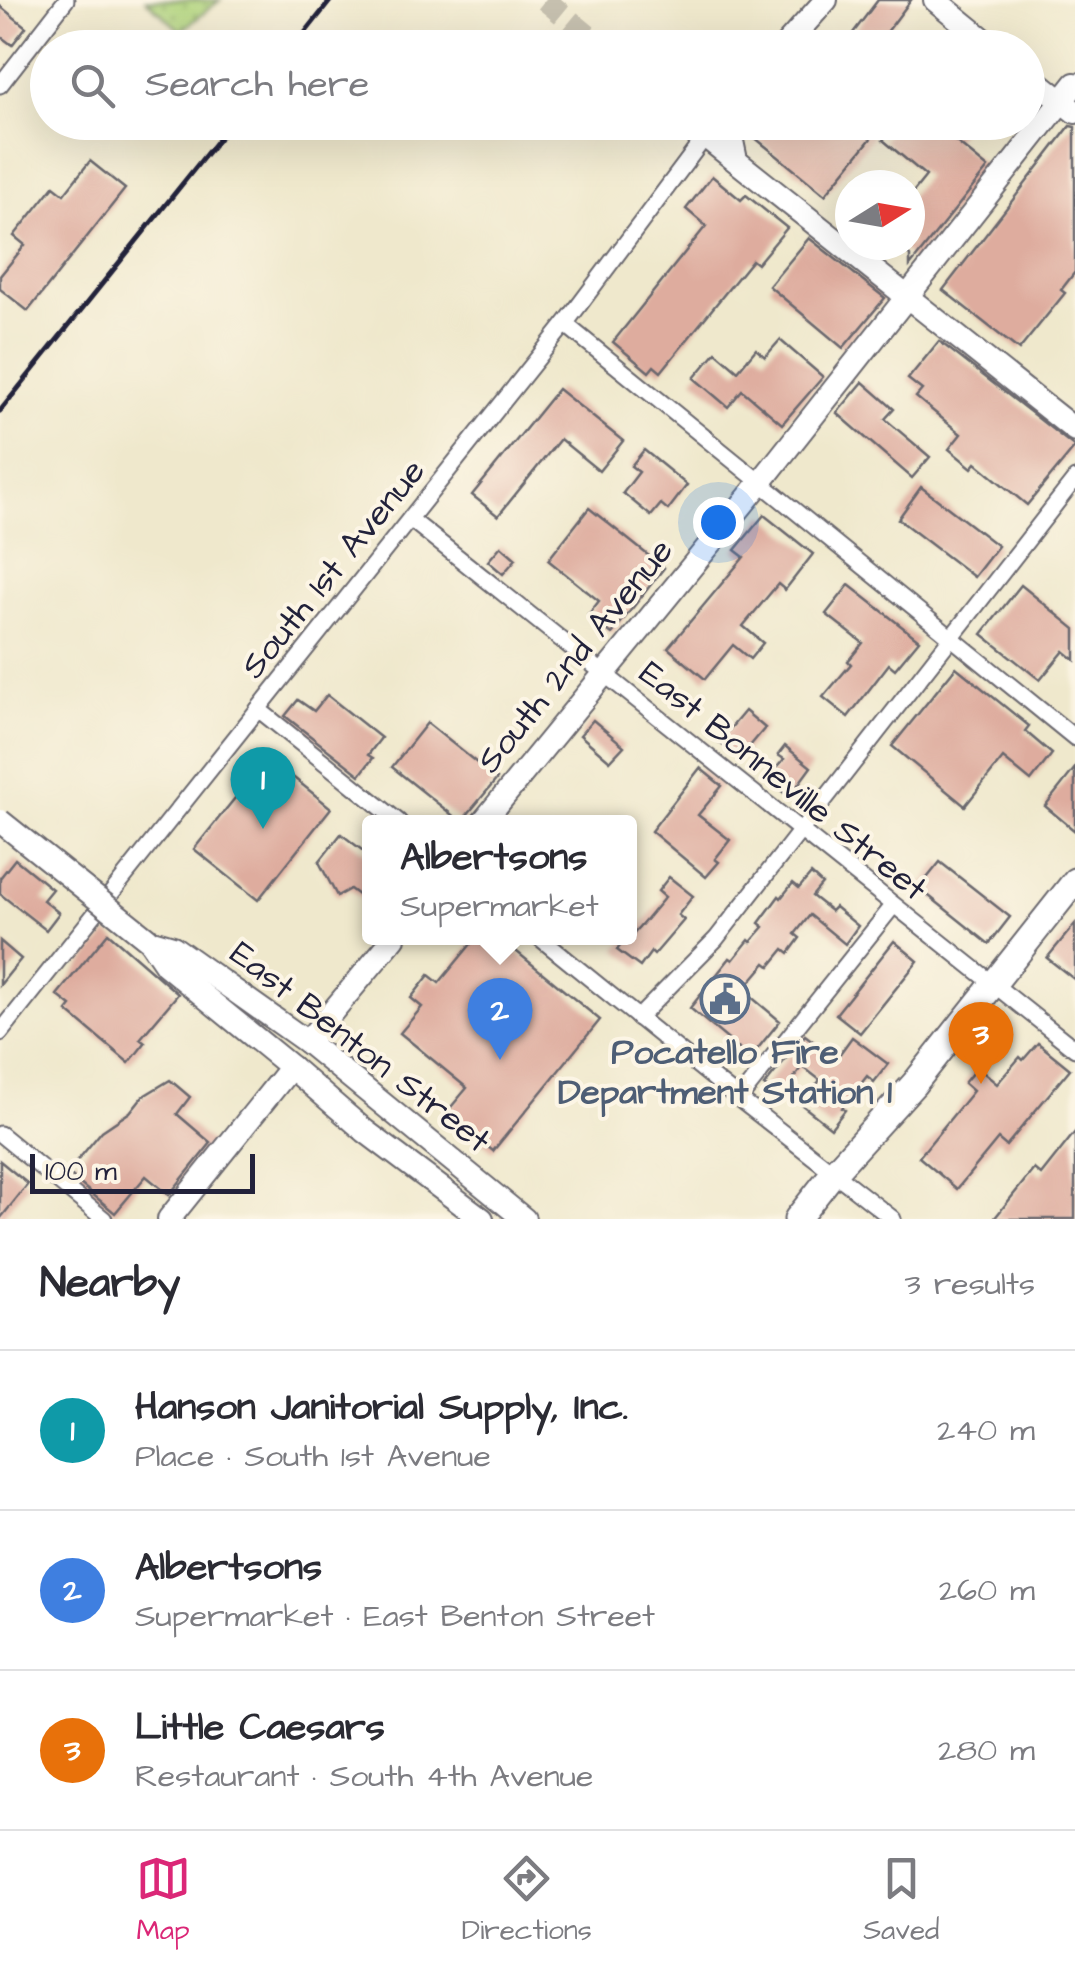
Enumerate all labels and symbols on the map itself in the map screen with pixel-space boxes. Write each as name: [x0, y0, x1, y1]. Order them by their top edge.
north arrow: [835, 170, 925, 260]
street label: South 1st Avenue: [229, 449, 437, 689]
your location: [693, 497, 744, 548]
street label: South 2nd Avenue: [465, 528, 685, 784]
street label: East Bonneville Street: [628, 649, 938, 913]
pin: 1: [230, 746, 296, 829]
street label: East Benton Street: [219, 930, 501, 1165]
public building icon: Pocatello Fire Department Station 1: [699, 973, 751, 1025]
pin: 2: [468, 978, 532, 1060]
pin: 3: [948, 1002, 1014, 1084]
place label: Pocatello Fire Department Station 1: [558, 1028, 892, 1118]
scale bar: [30, 1149, 255, 1194]

